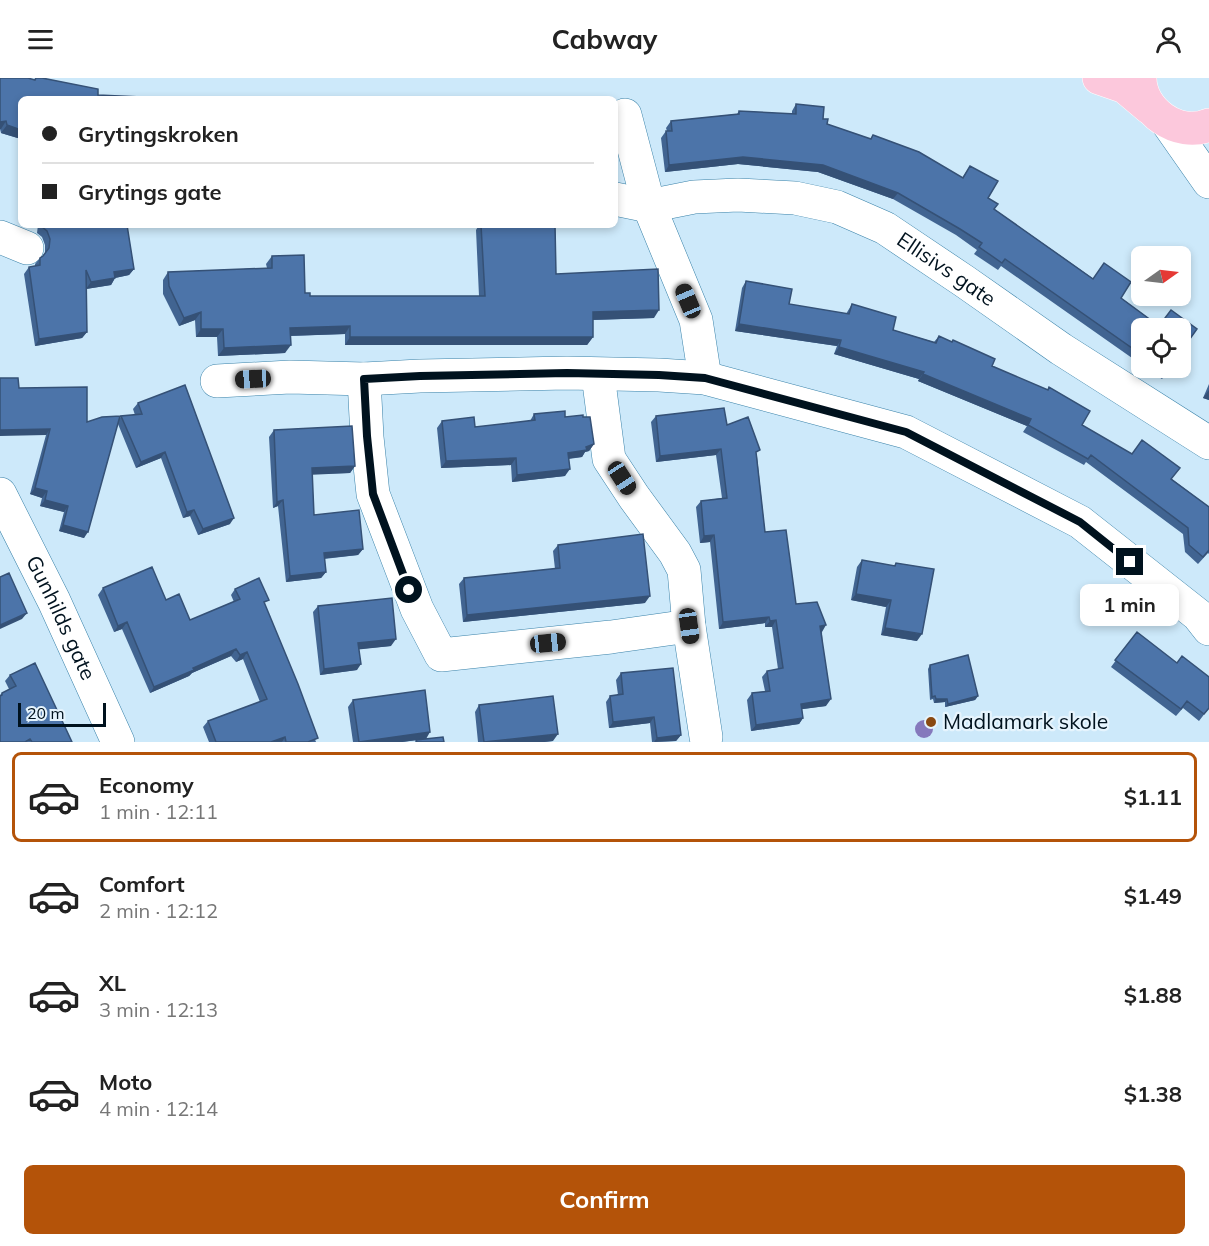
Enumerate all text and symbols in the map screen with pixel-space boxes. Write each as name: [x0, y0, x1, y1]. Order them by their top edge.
text: Cabway: [551, 22, 658, 56]
icon: menu: [24, 23, 57, 56]
icon: person: [1152, 23, 1185, 56]
text: Grytingskroken: [78, 120, 239, 148]
text: Grytings gate: [78, 178, 222, 206]
street label: Ellisivs gate: [893, 226, 1001, 311]
north arrow: [1131, 246, 1191, 306]
map controls: [1131, 246, 1191, 378]
car: [673, 281, 703, 321]
button: locate: [1131, 318, 1191, 378]
car: [235, 369, 271, 389]
car: [605, 458, 639, 498]
route end: [1116, 548, 1143, 575]
street label: Gunhilds gate: [21, 551, 102, 684]
route start: [395, 576, 422, 603]
callout: 1 min: [1080, 583, 1180, 625]
text: 1 min: [1103, 592, 1156, 617]
car: [678, 607, 700, 645]
car: [529, 632, 567, 654]
scale bar: [18, 700, 106, 728]
text: 20 m: [27, 703, 64, 723]
place label: Madlamark skole: [943, 708, 1108, 734]
marker: Madlamark skole: [924, 715, 938, 729]
icon: car: [27, 770, 81, 824]
text: Economy: [99, 771, 194, 799]
text: $1.11: [1124, 783, 1182, 811]
text: 1 min · 12:11: [99, 799, 218, 824]
icon: car: [27, 869, 81, 923]
text: Comfort: [99, 870, 185, 898]
text: $1.49: [1124, 882, 1182, 910]
text: 2 min · 12:12: [99, 898, 218, 923]
icon: car: [27, 968, 81, 1022]
text: XL: [99, 969, 126, 997]
text: $1.88: [1124, 981, 1182, 1009]
text: 3 min · 12:13: [99, 997, 218, 1022]
icon: car: [27, 1067, 81, 1121]
text: Moto: [99, 1068, 152, 1096]
text: $1.38: [1124, 1080, 1182, 1108]
text: 4 min · 12:14: [99, 1096, 218, 1121]
button: Confirm: [24, 1165, 1185, 1234]

